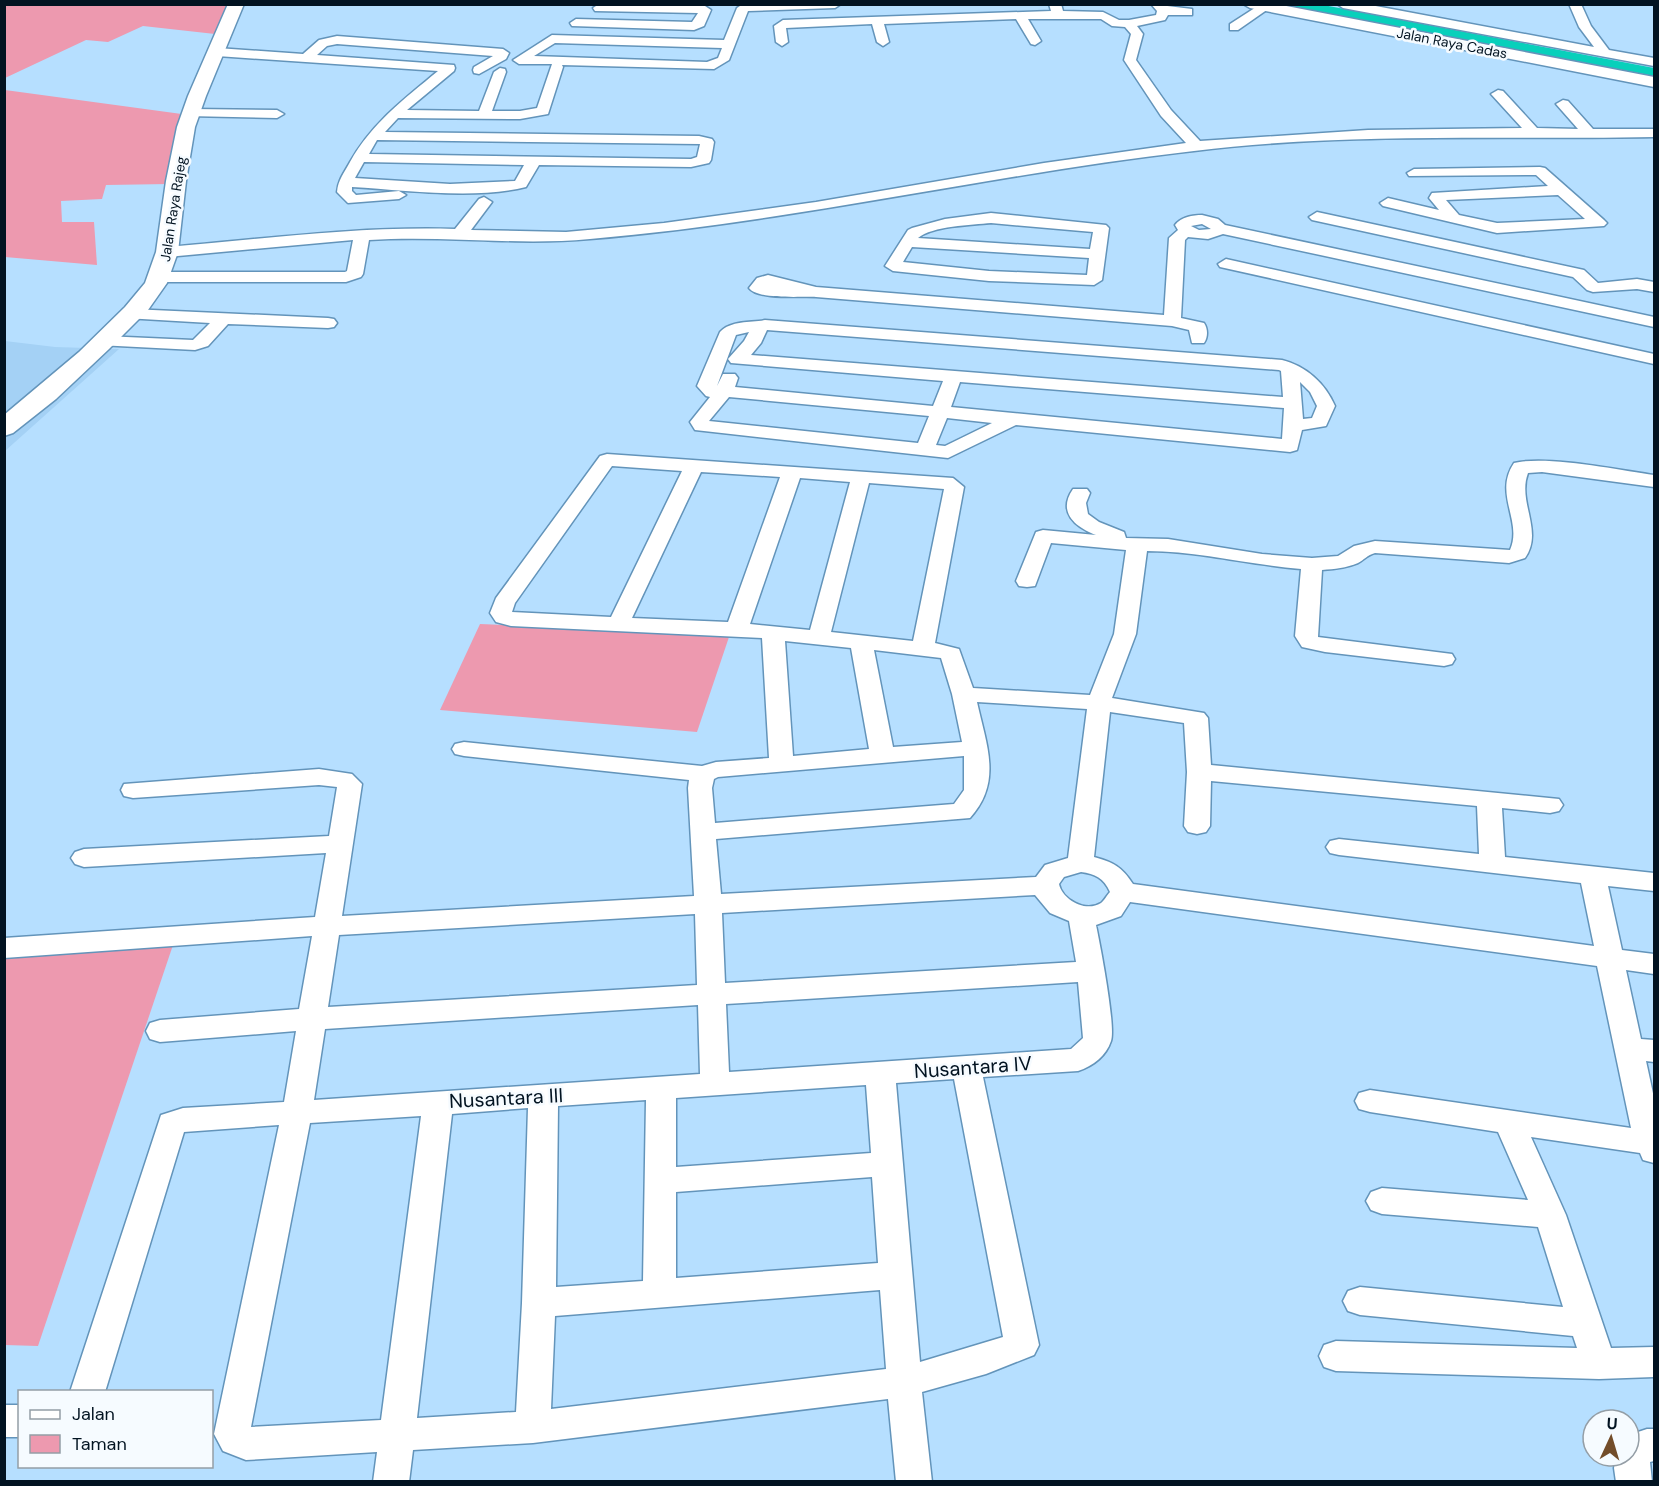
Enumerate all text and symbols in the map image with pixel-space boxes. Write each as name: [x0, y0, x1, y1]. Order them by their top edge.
street label: Jalan Raya Cadas: [1395, 23, 1509, 63]
street label: Jalan Raya Rajeg: [156, 155, 190, 263]
street label: Nusantara IV: [913, 1050, 1033, 1084]
street label: Nusantara III: [448, 1082, 564, 1114]
legend: [18, 1390, 213, 1468]
text: Jalan: [72, 1402, 115, 1426]
north arrow: [1581, 1408, 1641, 1468]
text: U: [1606, 1413, 1618, 1434]
text: Taman: [72, 1432, 127, 1456]

